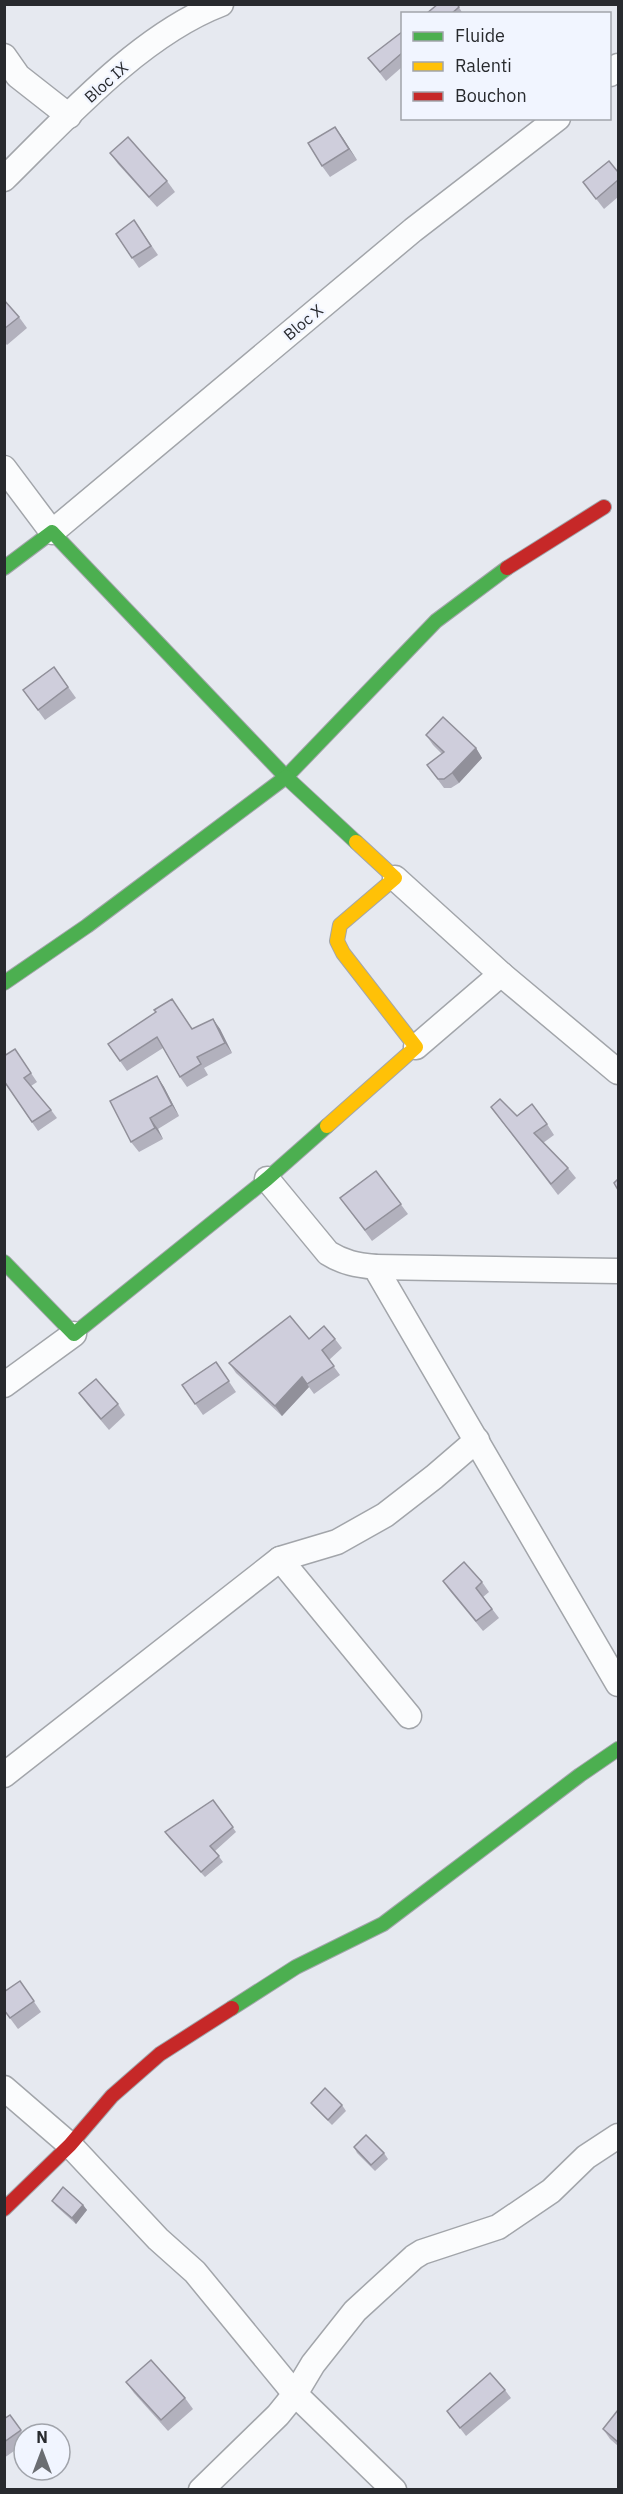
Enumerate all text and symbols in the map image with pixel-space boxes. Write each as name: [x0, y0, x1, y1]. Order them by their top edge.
legend: [401, 12, 611, 120]
text: Fluide: [455, 24, 505, 47]
text: Ralenti: [455, 54, 512, 77]
street label: Bloc IX: [80, 57, 132, 107]
text: Bouchon: [455, 84, 527, 107]
street label: Bloc X: [279, 300, 327, 344]
north arrow: [12, 2422, 72, 2482]
text: N: [36, 2427, 48, 2447]

